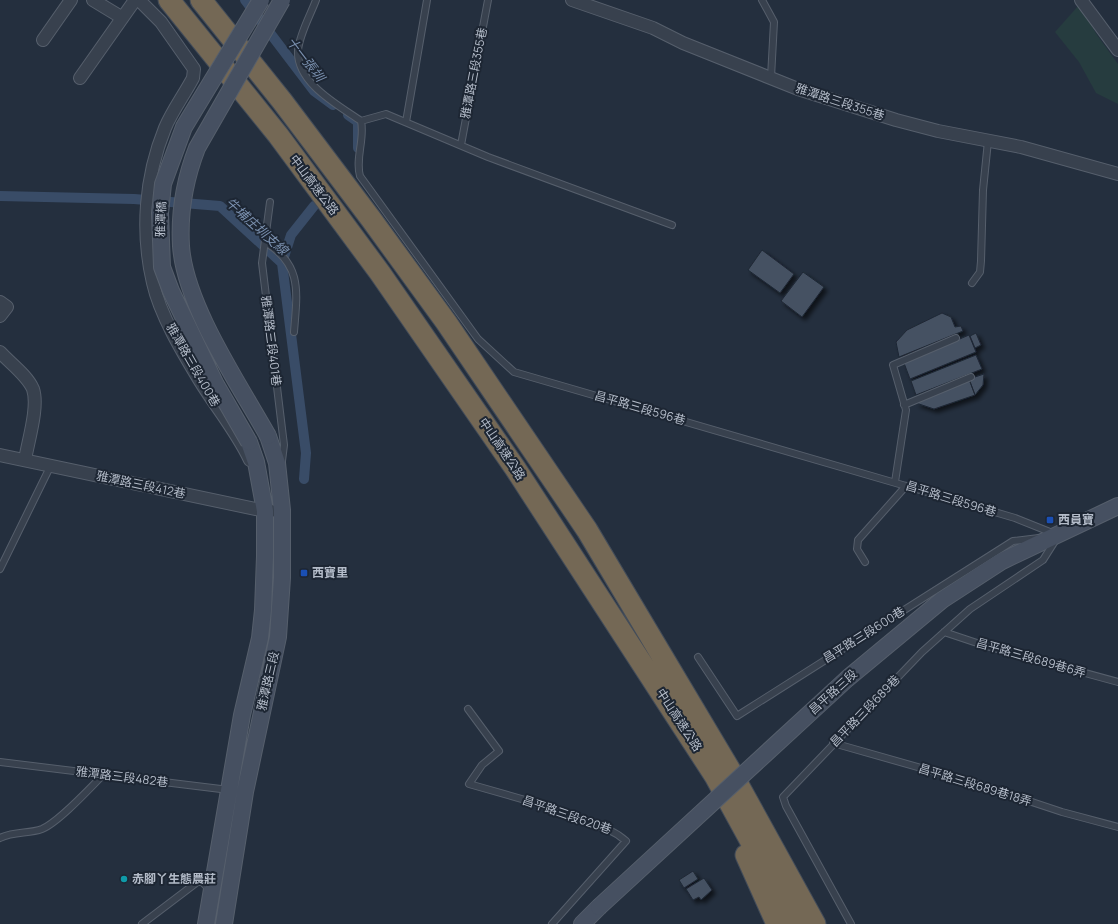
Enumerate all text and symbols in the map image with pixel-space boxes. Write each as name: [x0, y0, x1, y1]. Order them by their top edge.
street label: 雅潭路三段355巷: [456, 26, 491, 120]
water label: 十一張圳: [283, 33, 330, 87]
street label: 雅潭路三段355巷: [794, 79, 887, 124]
street label: 中山高速公路: [286, 151, 343, 219]
water label: 牛埔庄圳支線: [222, 193, 293, 260]
street label: 雅潭橋: [151, 201, 170, 237]
street label: 雅潭路三段401巷: [258, 295, 285, 387]
street label: 雅潭路三段400巷: [163, 320, 224, 410]
street label: 昌平路三段596巷: [593, 386, 688, 429]
street label: 中山高速公路: [475, 414, 530, 483]
street label: 雅潭路三段412巷: [95, 467, 187, 502]
street label: 昌平路三段596巷: [904, 477, 998, 520]
place label: 西員寶: [1058, 511, 1094, 528]
marker: 西員寶: [1045, 515, 1055, 525]
place label: 西寶里: [312, 564, 348, 581]
marker: 西寶里: [299, 568, 309, 578]
street label: 昌平路三段600巷: [819, 602, 908, 667]
street label: 昌平路三段689巷6弄: [974, 634, 1088, 681]
street label: 雅潭路三段: [252, 650, 283, 712]
street label: 昌平路三段: [805, 665, 861, 718]
street label: 昌平路三段689巷: [826, 671, 903, 750]
street label: 中山高速公路: [653, 685, 706, 755]
street label: 昌平路三段689巷18弄: [916, 759, 1034, 810]
street label: 雅潭路三段482巷: [75, 762, 169, 791]
street label: 昌平路三段620巷: [520, 791, 614, 838]
place label: 赤腳丫生態農莊: [132, 870, 216, 887]
marker: 赤腳丫生態農莊: [119, 874, 129, 884]

